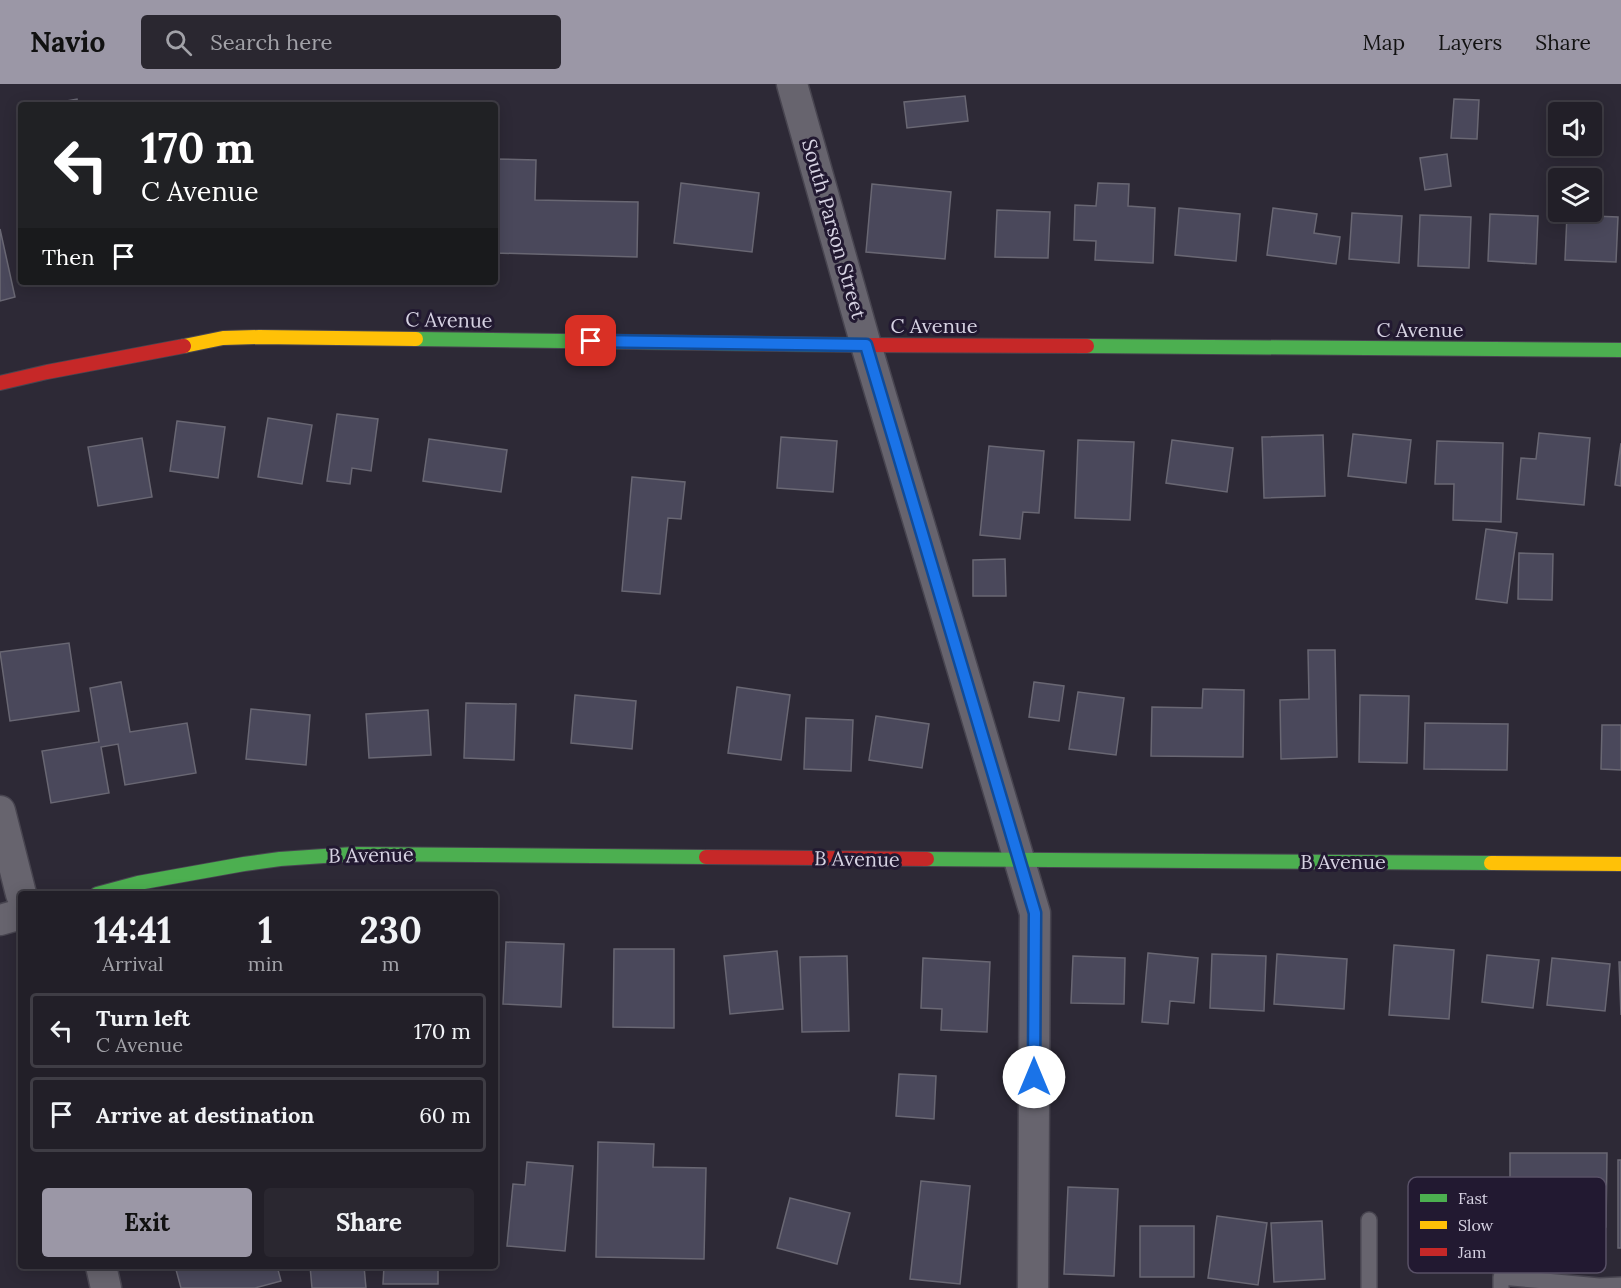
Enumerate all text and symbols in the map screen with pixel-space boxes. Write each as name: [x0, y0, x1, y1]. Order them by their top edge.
search box: [141, 15, 561, 69]
text: Navio: [30, 24, 105, 60]
icon: search: [162, 26, 195, 59]
text: Search here: [210, 28, 332, 56]
text: Map: [1362, 29, 1405, 56]
text: Layers: [1438, 29, 1502, 56]
text: Share: [1535, 29, 1591, 56]
map controls: [1548, 102, 1602, 222]
button: sound: [1548, 102, 1602, 156]
text: 170 m: [141, 121, 254, 175]
icon: left: [42, 126, 120, 204]
street label: South Parson Street: [797, 136, 872, 322]
button: layers: [1548, 168, 1602, 222]
text: C Avenue: [141, 174, 259, 208]
icon: arrive: [107, 240, 140, 273]
text: Then: [42, 243, 95, 271]
street label: C Avenue: [405, 306, 493, 333]
street label: C Avenue: [890, 313, 978, 338]
pin: [565, 315, 616, 366]
street label: C Avenue: [1376, 317, 1464, 342]
icon: arrive: [574, 324, 607, 357]
street label: B Avenue: [328, 841, 414, 868]
street label: B Avenue: [814, 845, 900, 872]
street label: B Avenue: [1300, 849, 1386, 874]
text: 14:41: [94, 907, 172, 953]
text: 1: [258, 907, 273, 953]
text: 230: [360, 907, 422, 953]
text: Arrival: [102, 951, 163, 976]
text: min: [248, 951, 283, 976]
text: m: [382, 951, 400, 976]
text: Turn left: [96, 1004, 190, 1032]
icon: left: [45, 1014, 78, 1047]
text: 170 m: [414, 1017, 471, 1045]
text: C Avenue: [96, 1032, 183, 1057]
position arrow: [1002, 1045, 1066, 1109]
icon: arrive: [45, 1098, 78, 1131]
text: Arrive at destination: [96, 1101, 314, 1129]
text: 60 m: [419, 1101, 471, 1129]
legend: [1408, 1177, 1606, 1273]
button: Exit: [42, 1188, 252, 1257]
button: Share: [264, 1188, 474, 1257]
text: Fast: [1458, 1188, 1489, 1208]
text: Slow: [1458, 1215, 1494, 1235]
text: Jam: [1457, 1242, 1486, 1262]

